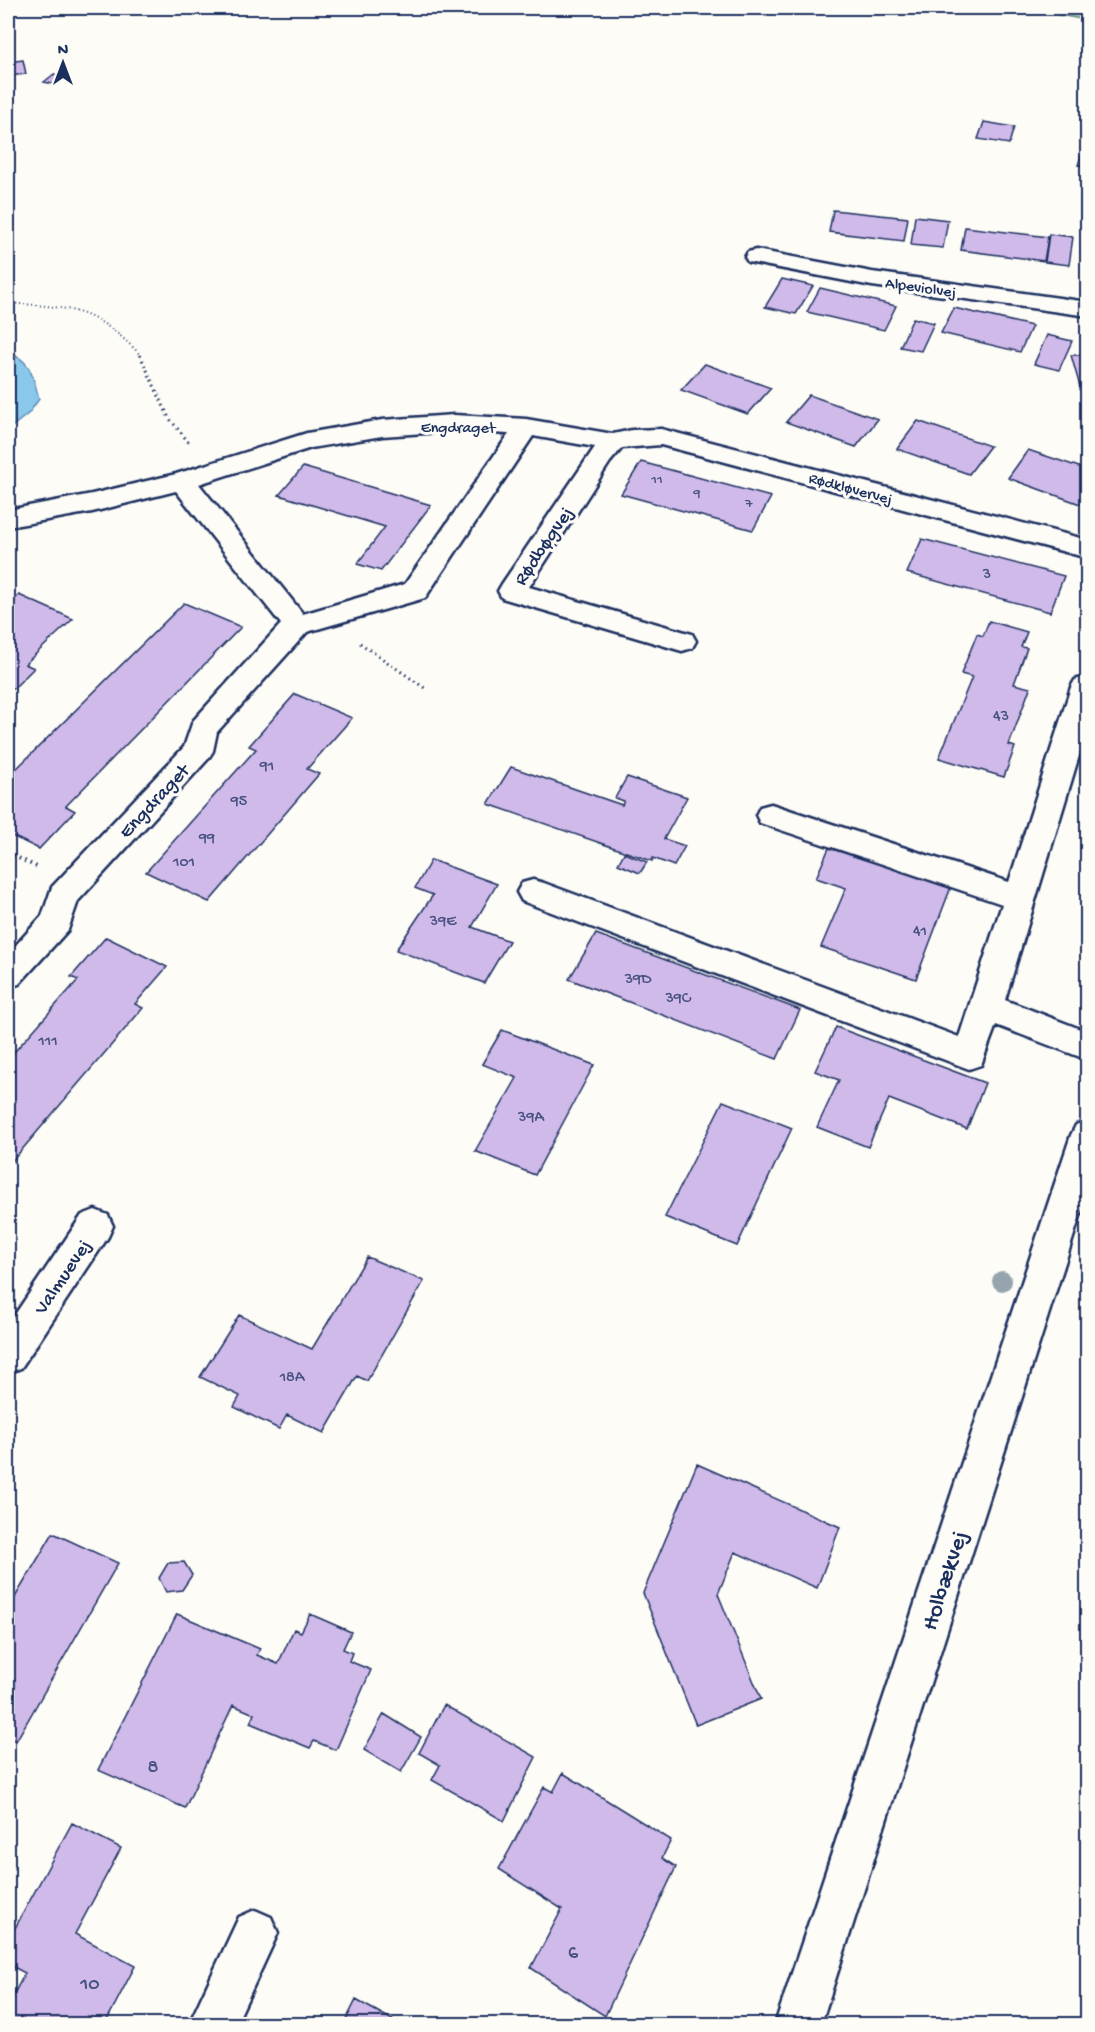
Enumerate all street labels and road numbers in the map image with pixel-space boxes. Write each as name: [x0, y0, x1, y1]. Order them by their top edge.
street label: Alpeviolvej: [884, 275, 957, 304]
street label: Engdraget: [421, 420, 497, 439]
street label: Rødkløvervej: [806, 470, 894, 511]
street label: Rødbøgvej: [510, 503, 580, 591]
street label: Engdraget: [115, 759, 197, 844]
street label: Valmuevej: [30, 1236, 97, 1321]
street label: Holbækvej: [917, 1527, 976, 1635]

